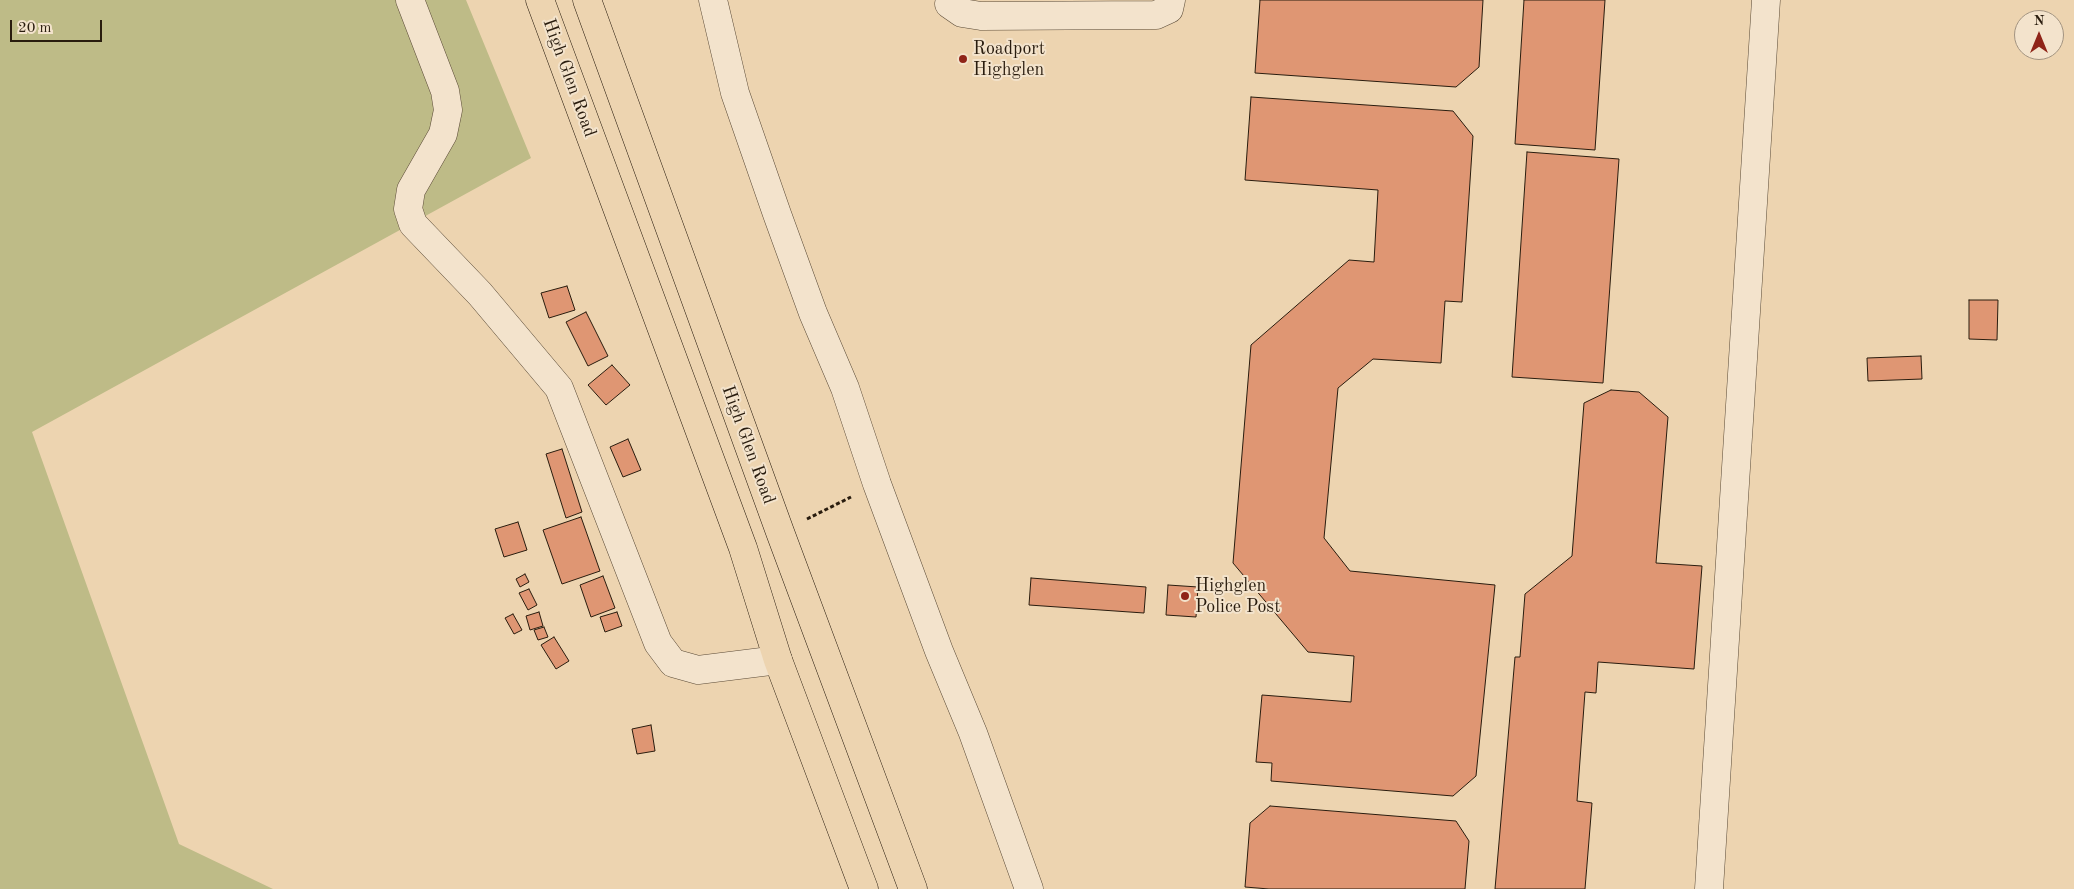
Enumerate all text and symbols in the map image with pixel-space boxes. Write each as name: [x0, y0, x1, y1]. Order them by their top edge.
scale bar: [12, 10, 105, 42]
north arrow: [2014, 10, 2064, 60]
text: N: [2034, 14, 2044, 28]
street label: High Glen Road: [538, 16, 600, 140]
text: 20 m: [18, 21, 52, 36]
place label: Roadport Highglen: [973, 38, 1045, 80]
marker: Roadport Highglen: [957, 53, 969, 65]
street label: High Glen Road: [717, 383, 779, 507]
place label: Highglen Police Post: [1195, 575, 1280, 618]
marker: Highglen Police Post: [1179, 590, 1191, 602]

